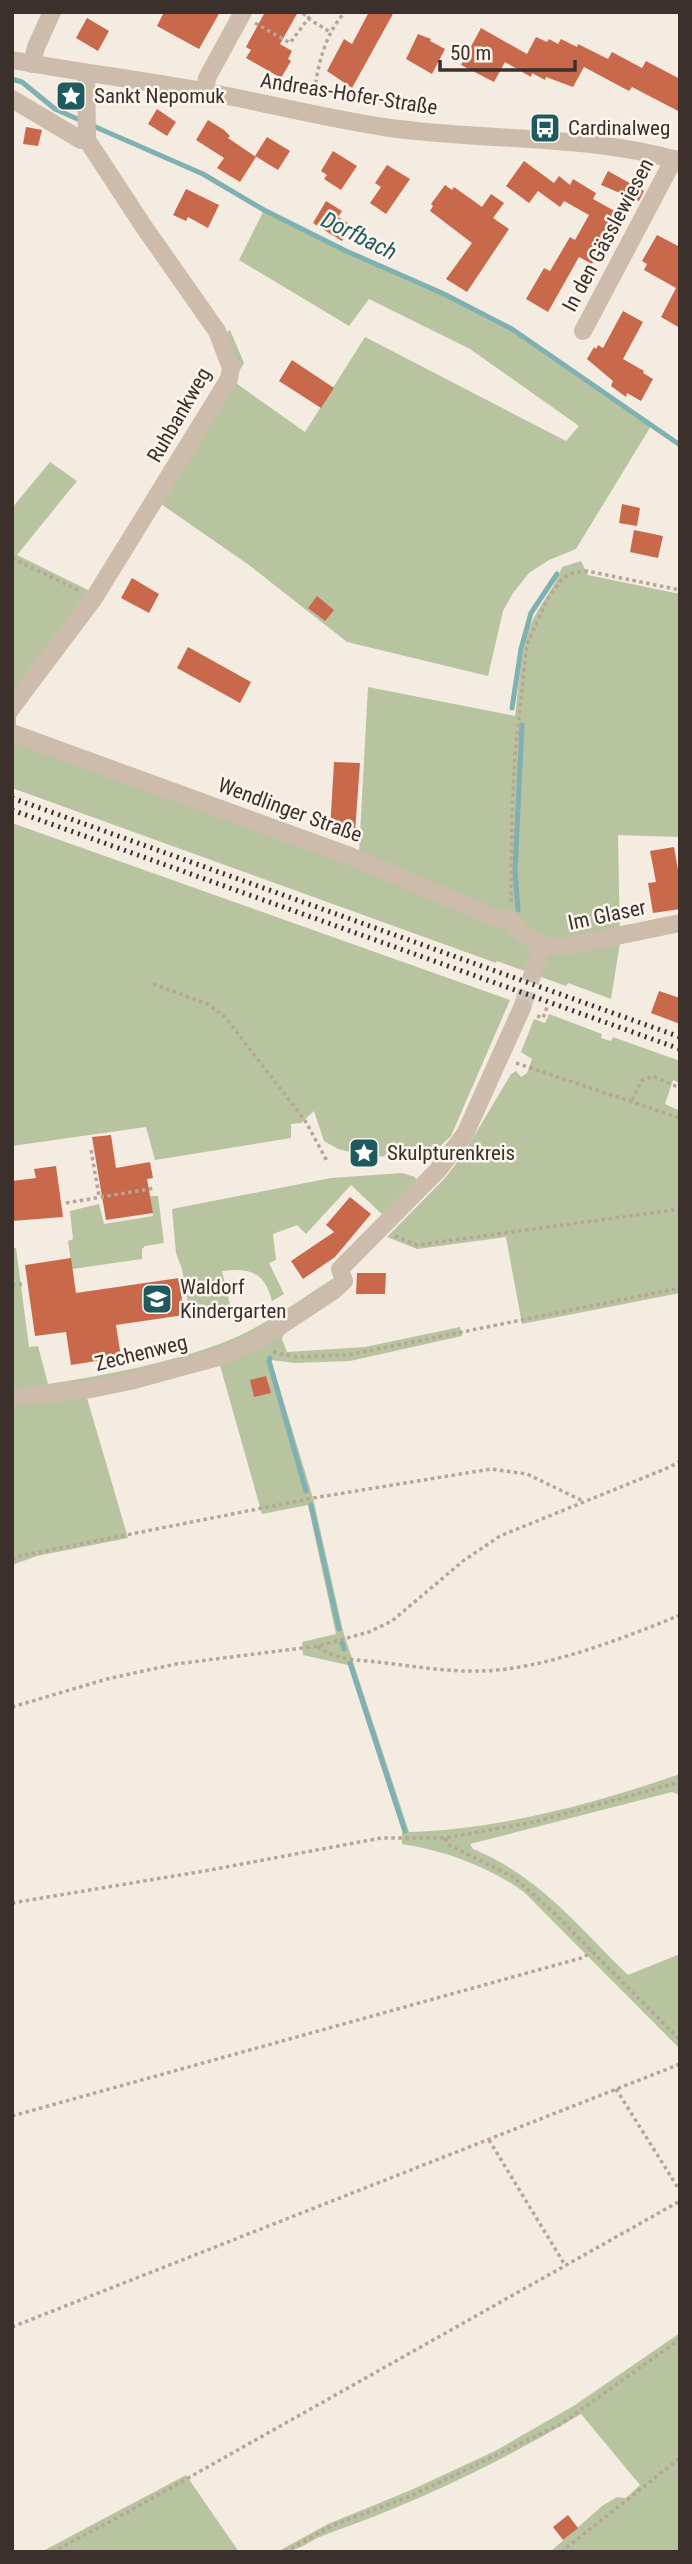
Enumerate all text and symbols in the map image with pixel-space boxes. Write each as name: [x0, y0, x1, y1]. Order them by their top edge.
scale bar: [440, 28, 575, 72]
text: 50 m: [450, 41, 491, 65]
street label: Andreas-Hofer-Straße: [259, 68, 439, 120]
place icon: Sankt Nepomuk: [54, 79, 88, 113]
place label: Sankt Nepomuk: [94, 84, 225, 108]
bus stop icon: Cardinalweg: [528, 111, 562, 145]
place label: Cardinalweg: [568, 116, 670, 140]
street label: In den Gässlewiesen: [558, 154, 658, 316]
water label: Dorfbach: [317, 206, 401, 266]
street label: Ruhbankweg: [142, 363, 216, 467]
street label: Wendlinger Straße: [215, 773, 365, 847]
street label: Im Glaser: [566, 895, 648, 935]
place icon: Skulpturenkreis: [347, 1136, 381, 1170]
place label: Skulpturenkreis: [387, 1141, 515, 1165]
place label: Waldorf Kindergarten: [180, 1275, 286, 1323]
school or university icon: Waldorf Kindergarten: [140, 1282, 174, 1316]
street label: Zechenweg: [92, 1330, 190, 1376]

